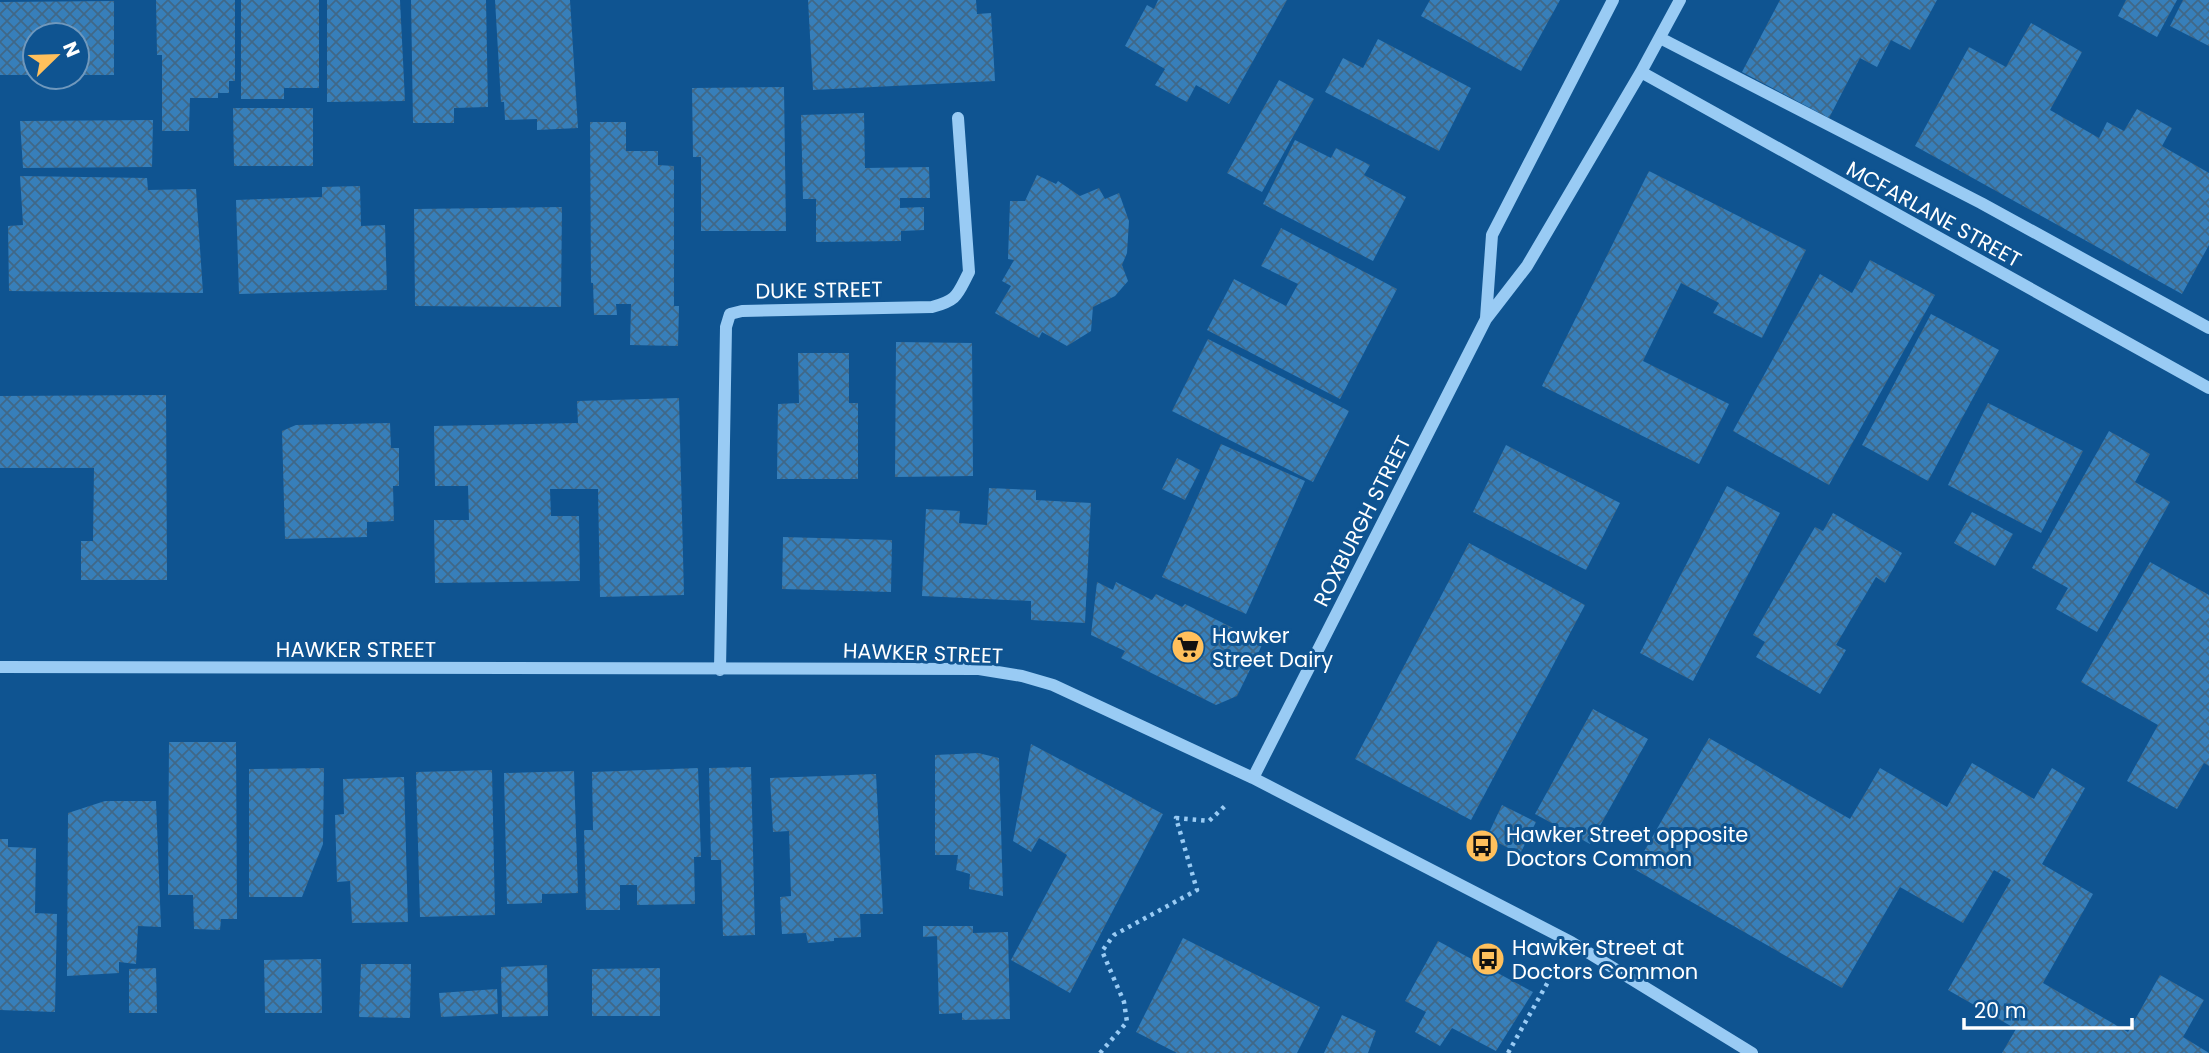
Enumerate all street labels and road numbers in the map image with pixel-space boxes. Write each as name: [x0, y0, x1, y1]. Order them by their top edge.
street label: MCFARLANE STREET: [1841, 154, 2027, 274]
street label: DUKE STREET: [755, 274, 883, 306]
street label: ROXBURGH STREET: [1306, 431, 1418, 611]
street label: HAWKER STREET: [276, 635, 436, 664]
street label: HAWKER STREET: [842, 636, 1004, 670]

